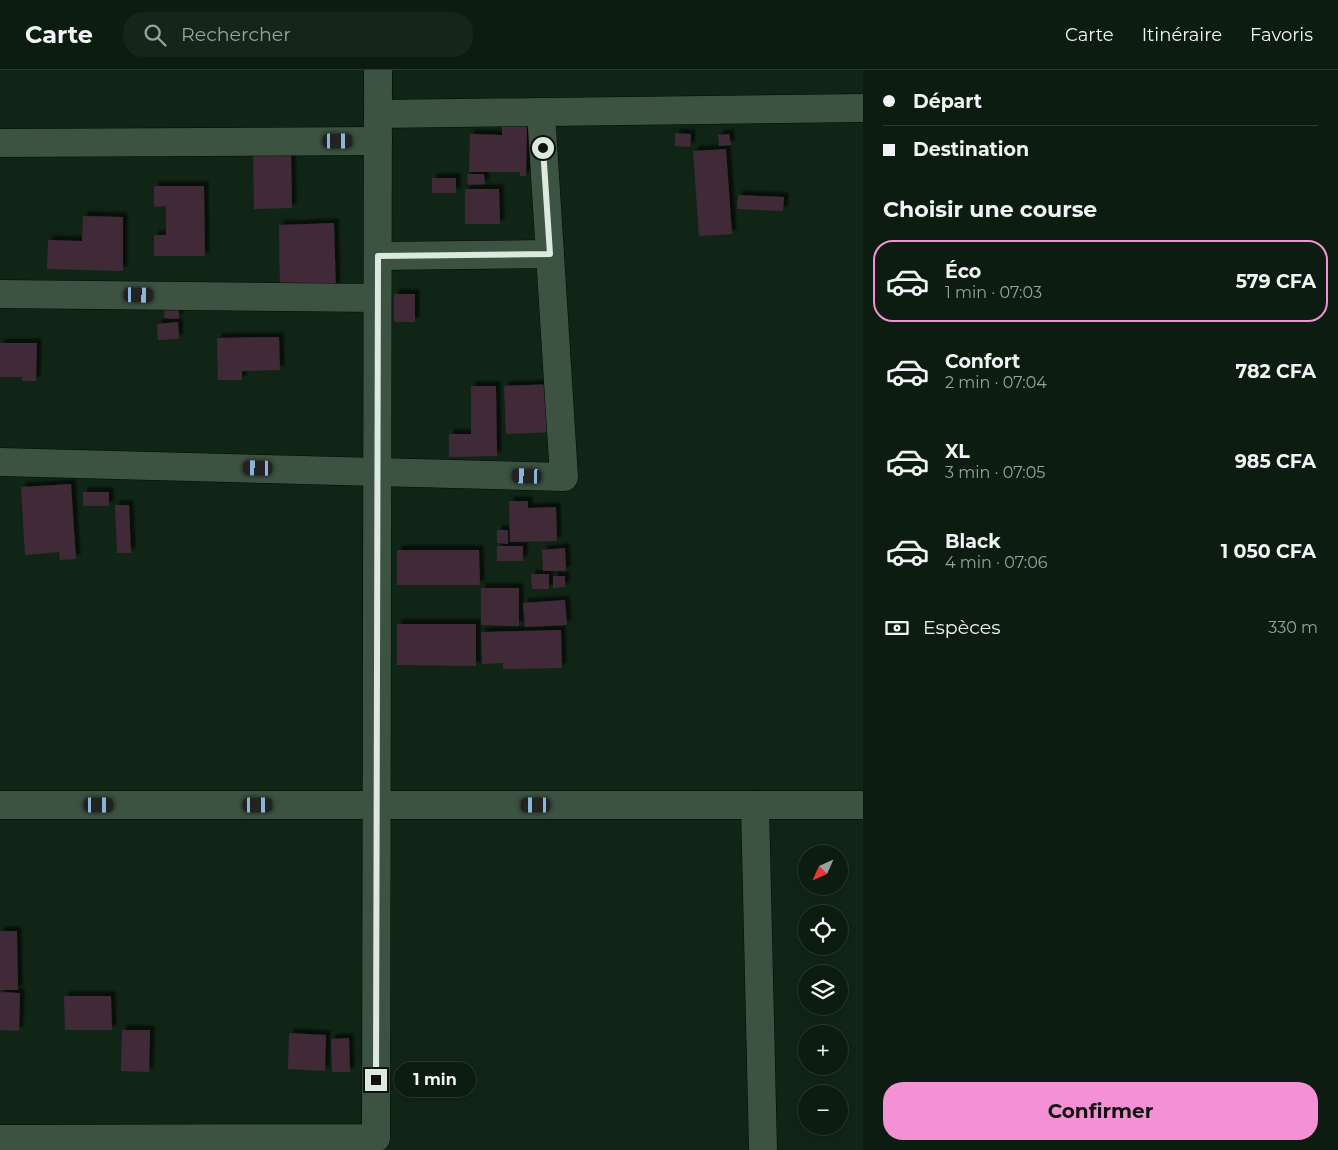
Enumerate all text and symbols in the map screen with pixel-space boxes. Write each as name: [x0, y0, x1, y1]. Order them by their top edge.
search box: [123, 12, 473, 57]
text: Carte: [25, 20, 93, 49]
icon: search: [141, 21, 169, 49]
text: Rechercher: [181, 23, 291, 46]
text: Carte: [1065, 24, 1114, 46]
text: Itinéraire: [1142, 24, 1222, 46]
text: Favoris: [1250, 24, 1313, 46]
text: Départ: [913, 90, 982, 113]
car: [323, 134, 353, 149]
route start: [532, 137, 554, 159]
text: Destination: [913, 138, 1029, 161]
text: Choisir une course: [883, 196, 1097, 223]
icon: car: [885, 259, 930, 304]
text: Éco: [945, 260, 981, 283]
text: 579 CFA: [1236, 270, 1316, 293]
text: 1 min · 07:03: [945, 283, 1042, 302]
car: [123, 287, 154, 303]
icon: car: [885, 349, 930, 394]
text: Confort: [945, 350, 1020, 373]
text: 782 CFA: [1236, 360, 1316, 383]
text: 2 min · 07:04: [945, 373, 1047, 392]
icon: car: [885, 439, 930, 484]
text: XL: [945, 440, 970, 463]
text: 985 CFA: [1235, 450, 1316, 473]
car: [242, 460, 273, 476]
text: 3 min · 07:05: [945, 463, 1045, 482]
car: [511, 468, 542, 484]
icon: car: [885, 529, 930, 574]
text: Black: [945, 530, 1001, 553]
text: 1 050 CFA: [1221, 540, 1316, 563]
text: 4 min · 07:06: [945, 553, 1048, 572]
icon: cash: [883, 614, 911, 642]
text: Espèces: [923, 616, 1000, 639]
text: 330 m: [1268, 618, 1318, 637]
car: [84, 798, 114, 813]
car: [243, 798, 273, 813]
car: [521, 798, 551, 813]
north arrow: [798, 845, 848, 895]
map controls: [798, 845, 848, 1135]
button: locate: [798, 905, 848, 955]
button: layers: [798, 965, 848, 1015]
button: +: [798, 1025, 848, 1075]
callout: 1 min: [394, 1062, 476, 1098]
route end: [365, 1069, 387, 1091]
text: 1 min: [413, 1070, 457, 1089]
button: Confirmer: [883, 1082, 1318, 1140]
button: −: [798, 1085, 848, 1135]

